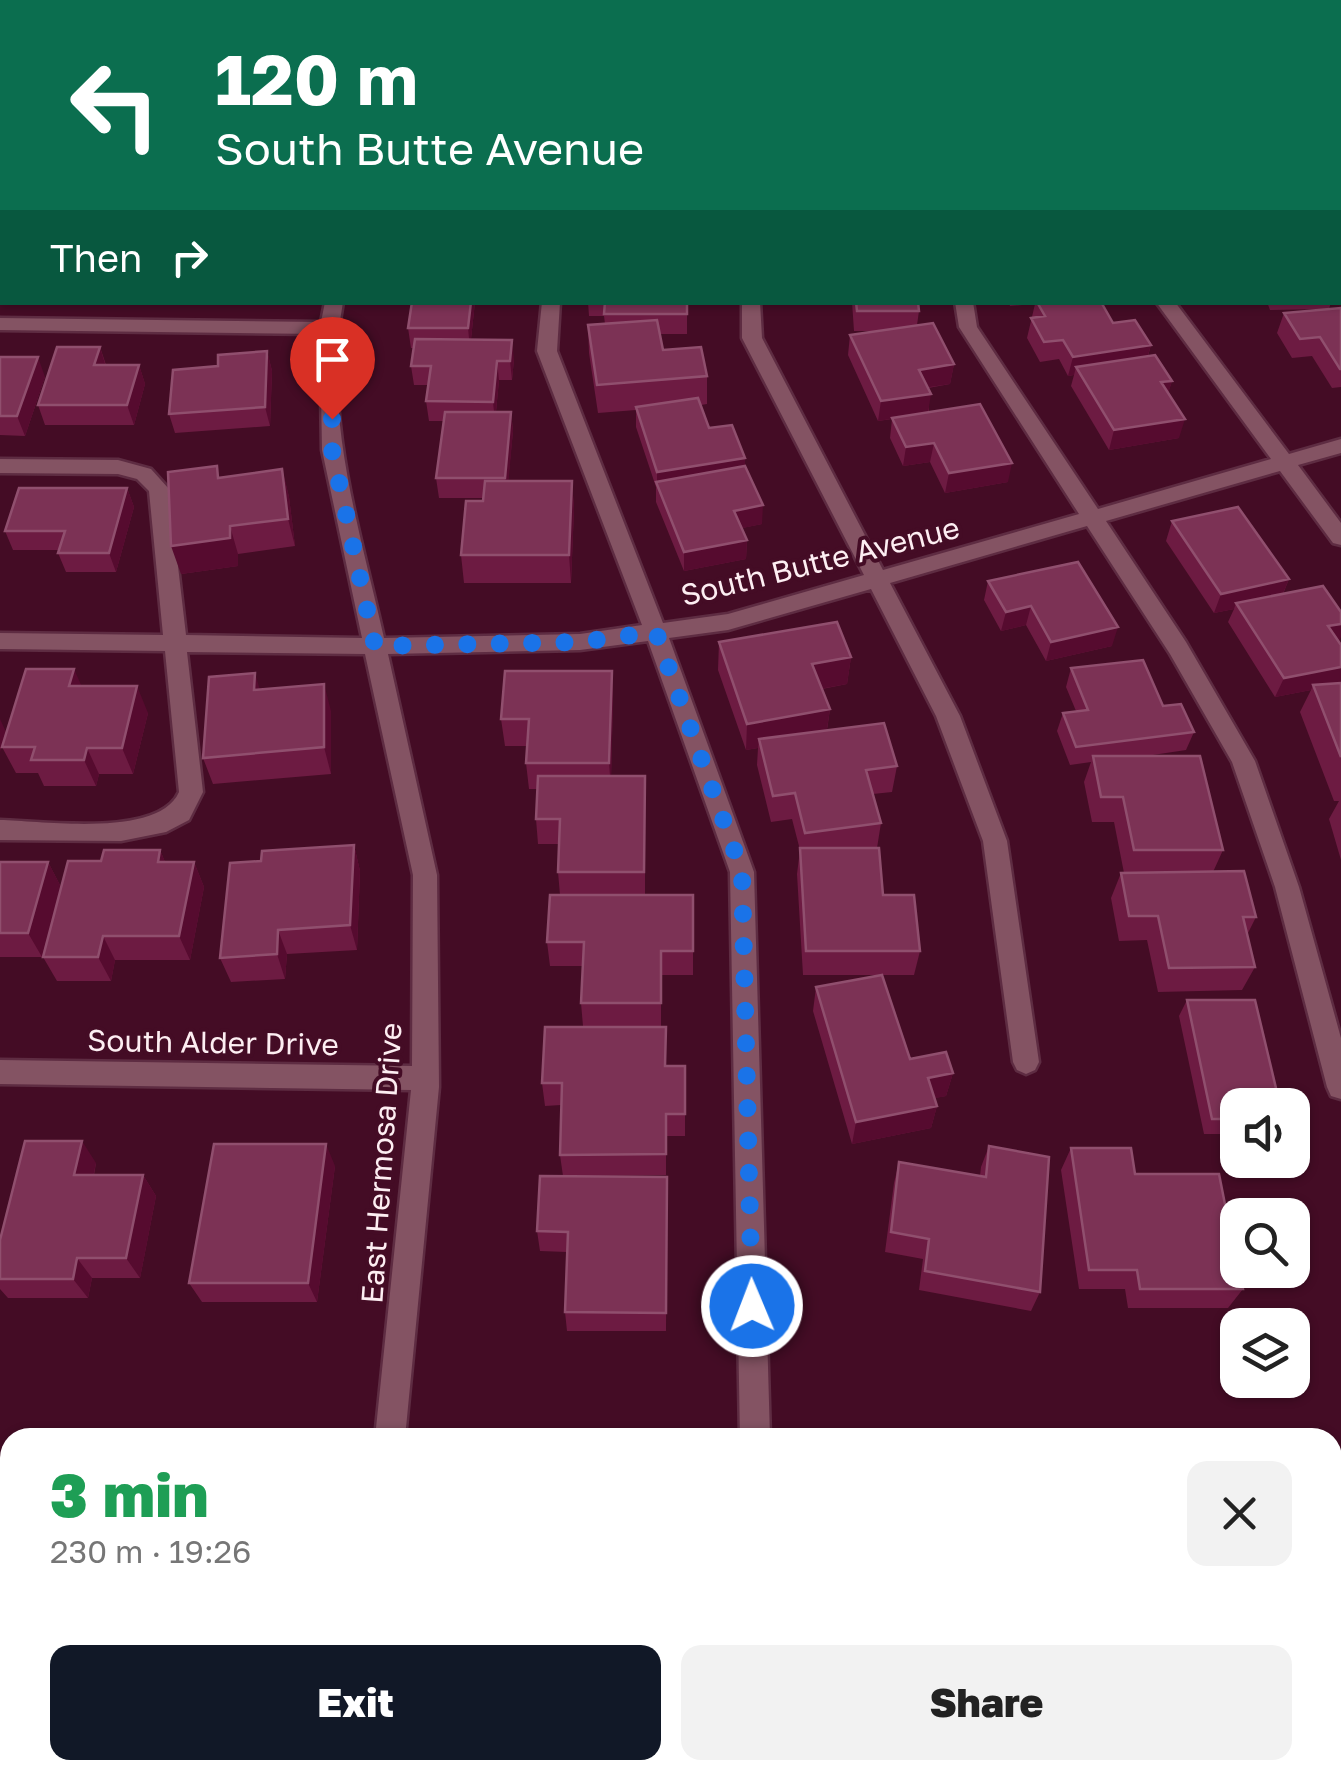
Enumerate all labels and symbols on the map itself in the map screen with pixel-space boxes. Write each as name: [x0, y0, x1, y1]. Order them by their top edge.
pin: [290, 317, 375, 420]
street label: South Butte Avenue: [677, 509, 963, 613]
street label: East Hermosa Drive: [353, 1021, 409, 1305]
street label: South Alder Drive: [87, 1022, 339, 1062]
position arrow: [700, 1254, 804, 1358]

